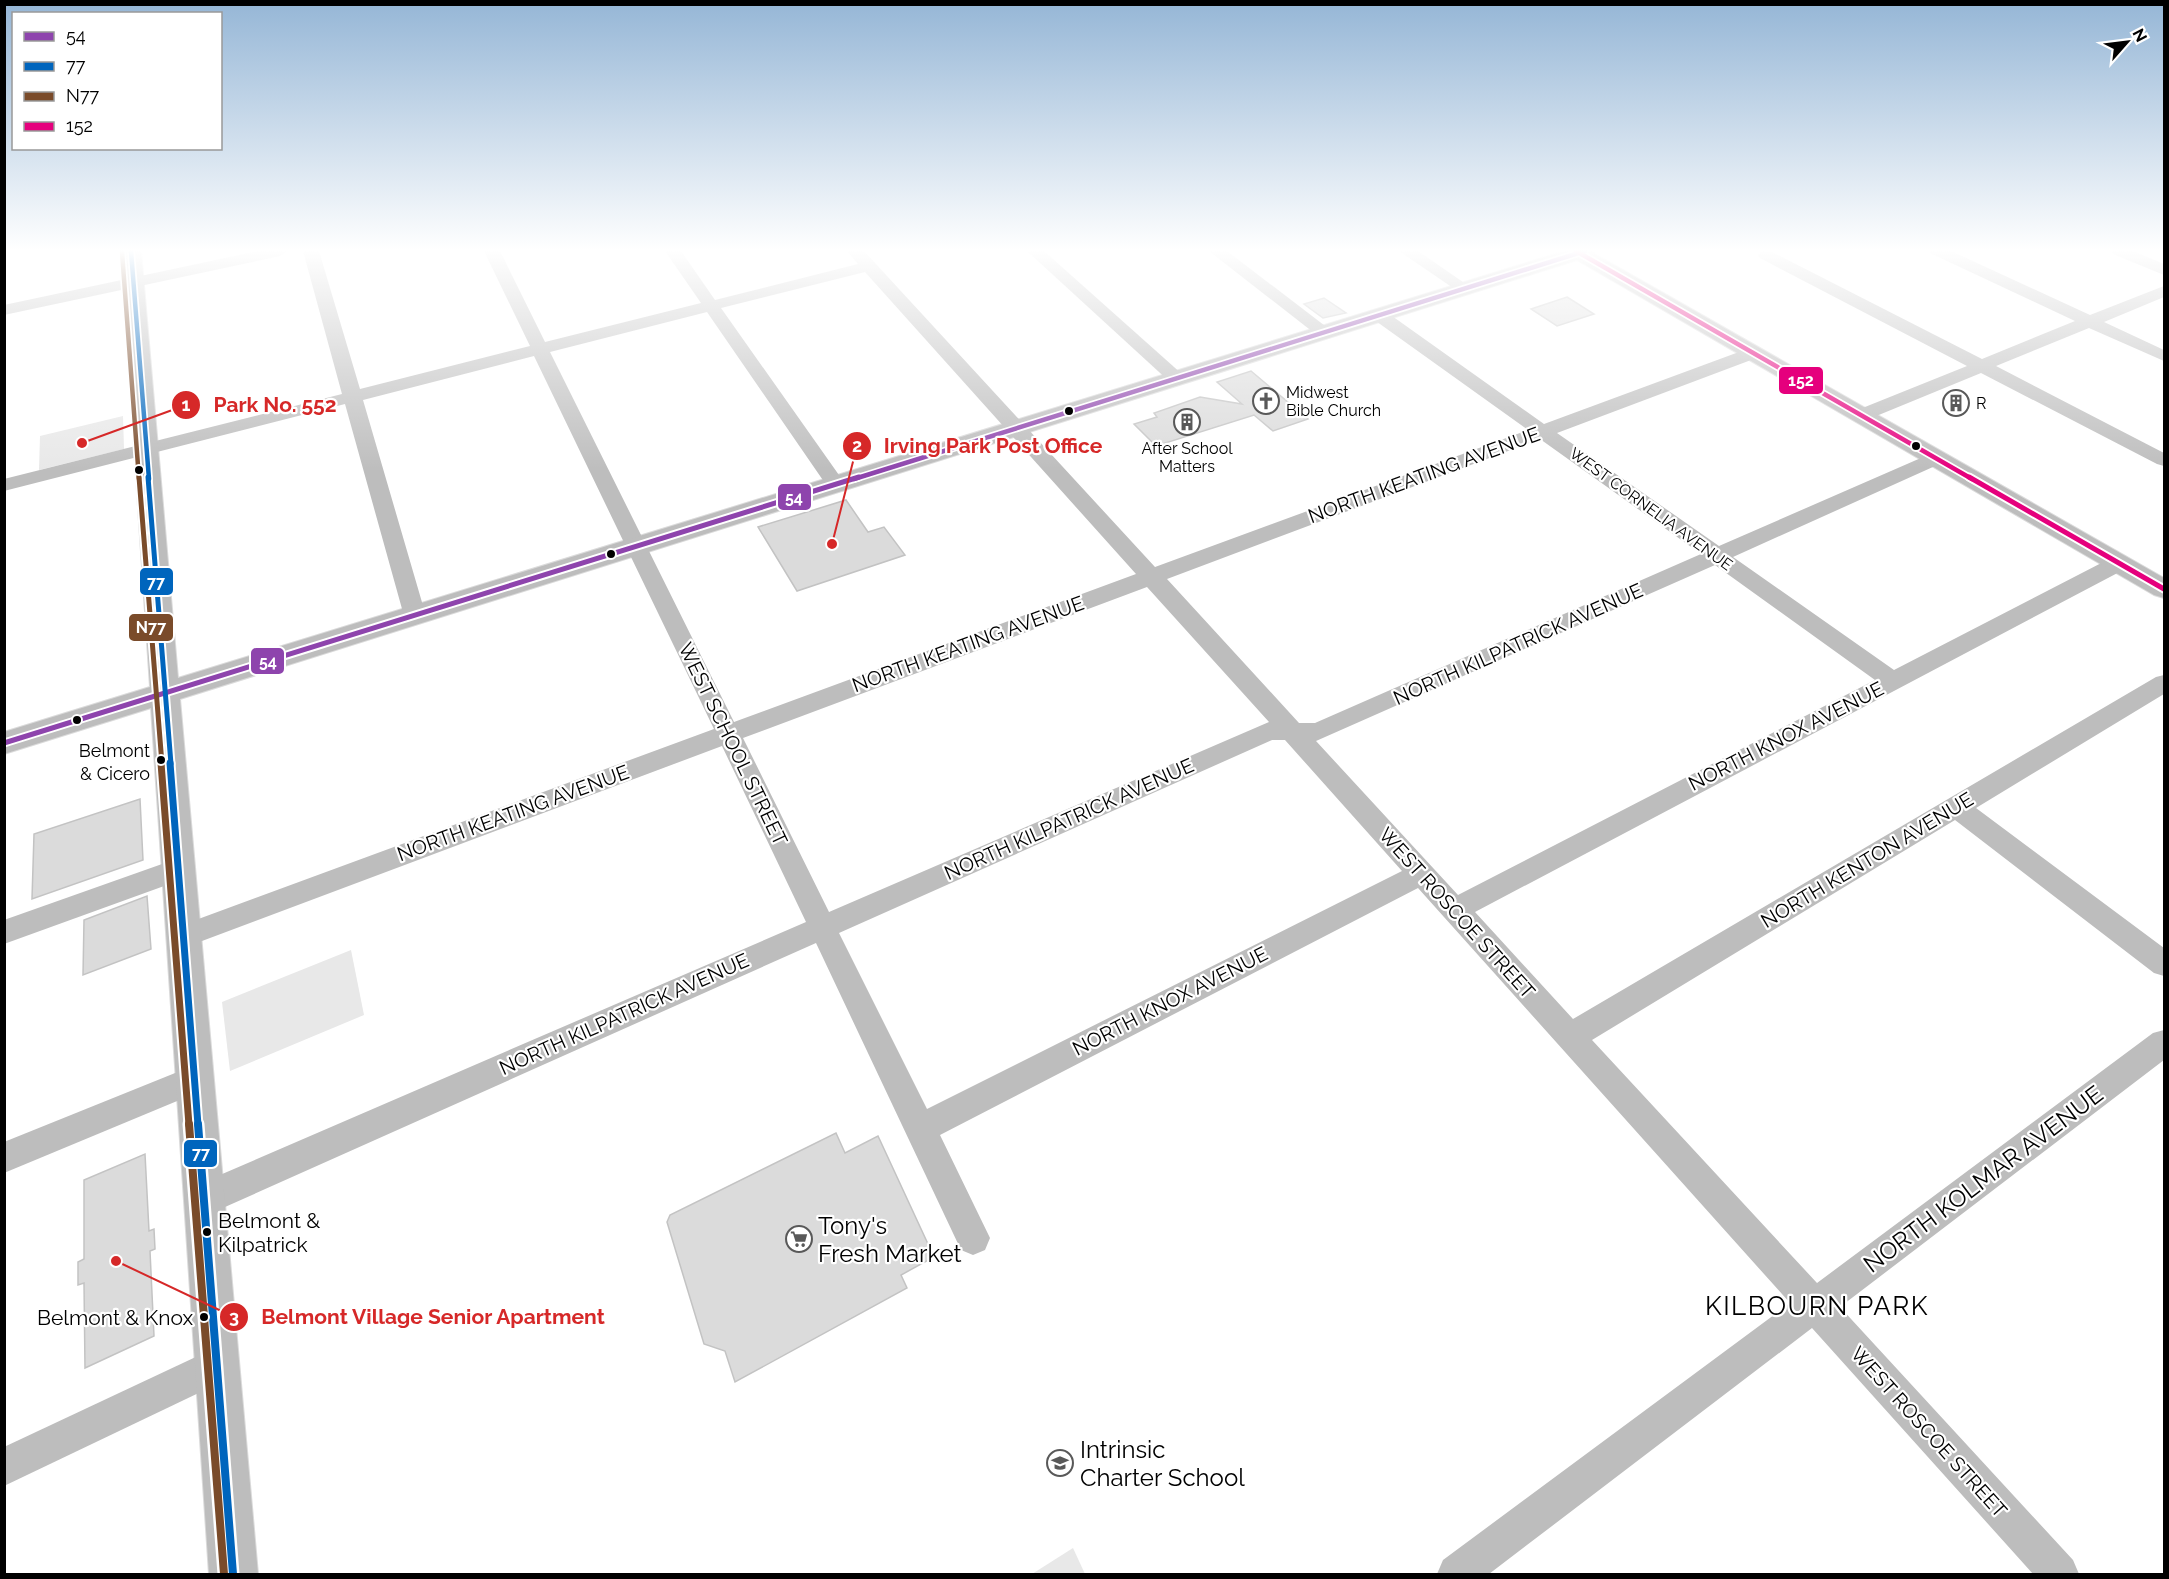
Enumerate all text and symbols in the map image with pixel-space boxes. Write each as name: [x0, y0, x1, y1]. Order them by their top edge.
legend: [12, 12, 222, 150]
north arrow: [2097, 12, 2157, 72]
text: 54: [66, 25, 86, 46]
text: N: [2129, 25, 2151, 45]
text: 77: [66, 55, 86, 76]
text: N77: [66, 85, 100, 106]
text: 152: [66, 115, 93, 136]
line badge: 152: [1778, 366, 1824, 395]
text: 152: [1788, 371, 1814, 390]
place label: Midwest Bible Church: [1286, 383, 1381, 420]
callout: Park No. 552: [171, 386, 348, 425]
church icon: Midwest Bible Church: [1251, 386, 1281, 416]
building icon: R: [1941, 388, 1971, 418]
text: Park No. 552: [213, 392, 337, 417]
text: 1: [182, 394, 191, 415]
place label: R: [1976, 394, 1986, 413]
unlabelled marker: [1063, 405, 1075, 417]
building icon: After School Matters: [1172, 407, 1202, 437]
street label: NORTH KEATING AVENUE: [1305, 422, 1543, 528]
callout: Irving Park Post Office: [842, 426, 1114, 465]
text: Irving Park Post Office: [884, 433, 1103, 458]
text: 2: [852, 435, 862, 456]
place label: After School Matters: [1142, 439, 1233, 476]
unlabelled marker: [1910, 440, 1922, 452]
street label: WEST CORNELIA AVENUE: [1566, 443, 1736, 575]
unlabelled marker: [133, 464, 145, 476]
line badge: 54: [777, 483, 812, 511]
text: 54: [785, 488, 803, 507]
unlabelled marker: [605, 548, 617, 560]
line badge: 77: [139, 567, 174, 596]
text: 77: [147, 573, 165, 592]
street label: NORTH KILPATRICK AVENUE: [1390, 578, 1646, 710]
street label: NORTH KEATING AVENUE: [849, 591, 1087, 697]
line badge: N77: [128, 613, 174, 642]
text: N77: [136, 618, 166, 637]
street label: WEST SCHOOL STREET: [673, 639, 793, 849]
line badge: 54: [250, 647, 285, 675]
text: 54: [259, 652, 277, 671]
street label: NORTH KNOX AVENUE: [1684, 676, 1888, 796]
unlabelled marker: [71, 714, 83, 726]
place label: Belmont & Cicero: [79, 740, 150, 784]
street label: NORTH KILPATRICK AVENUE: [941, 753, 1197, 885]
marker: Belmont & Cicero: [155, 754, 167, 766]
street label: NORTH KEATING AVENUE: [394, 760, 632, 866]
street label: NORTH KENTON AVENUE: [1757, 787, 1977, 933]
street label: WEST ROSCOE STREET: [1374, 823, 1540, 1003]
street label: NORTH KNOX AVENUE: [1068, 941, 1272, 1061]
street label: NORTH KILPATRICK AVENUE: [496, 948, 752, 1080]
street label: NORTH KOLMAR AVENUE: [1858, 1079, 2108, 1279]
line badge: 77: [183, 1139, 218, 1168]
text: 77: [192, 1144, 210, 1163]
place label: Belmont & Kilpatrick: [218, 1208, 320, 1257]
place label: Tony's Fresh Market: [818, 1211, 962, 1268]
supermarket icon: Tony's Fresh Market: [784, 1224, 814, 1254]
marker: Belmont & Kilpatrick: [201, 1226, 213, 1238]
district label: KILBOURN PARK: [1705, 1291, 1929, 1321]
callout: Belmont Village Senior Apartment: [219, 1297, 618, 1336]
text: Belmont Village Senior Apartment: [261, 1304, 605, 1329]
place label: Belmont & Knox: [37, 1305, 193, 1330]
text: 3: [229, 1306, 239, 1327]
marker: Belmont & Knox: [198, 1311, 210, 1323]
street label: WEST ROSCOE STREET: [1846, 1342, 2012, 1522]
place label: Intrinsic Charter School: [1080, 1435, 1245, 1492]
school or university icon: Intrinsic Charter School: [1045, 1448, 1075, 1478]

